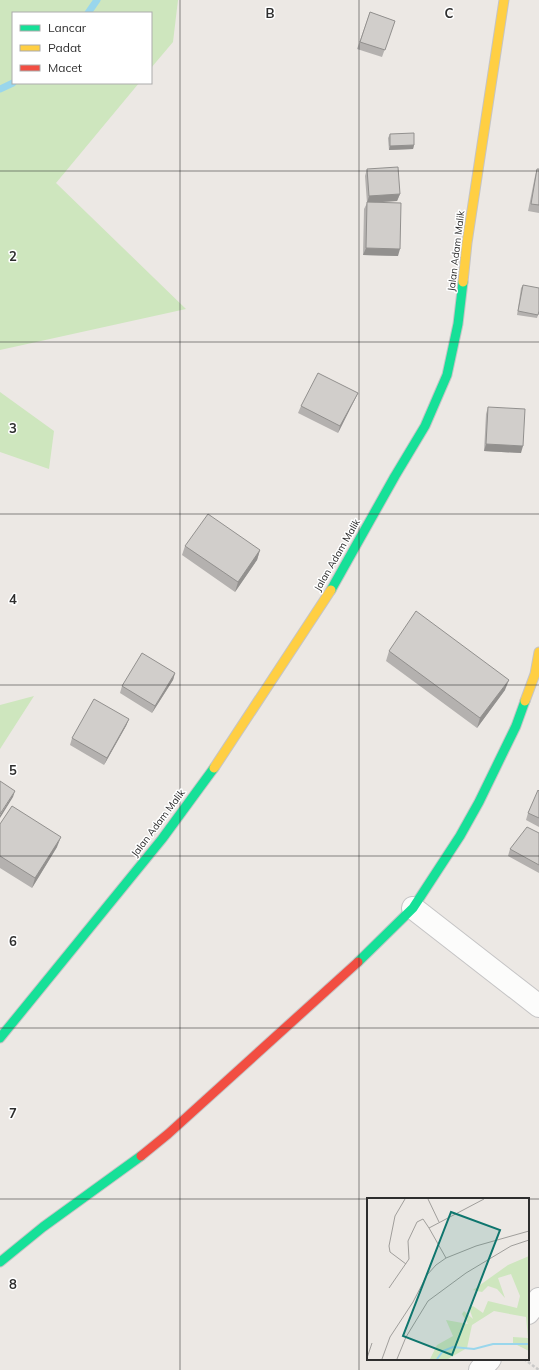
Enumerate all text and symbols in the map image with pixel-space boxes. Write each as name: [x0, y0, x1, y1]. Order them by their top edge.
text: B: [266, 5, 275, 21]
text: C: [445, 5, 454, 21]
legend: [12, 12, 152, 84]
text: Lancar: [48, 20, 87, 35]
text: Padat: [48, 40, 81, 55]
text: Macet: [48, 60, 82, 75]
street label: Jalan Adam Malik: [445, 209, 468, 292]
text: 2: [9, 248, 17, 264]
text: 3: [9, 420, 17, 436]
street label: Jalan Adam Malik: [311, 516, 363, 593]
text: 4: [9, 591, 17, 607]
text: 5: [9, 762, 17, 778]
street label: Jalan Adam Malik: [128, 786, 188, 859]
text: 6: [9, 933, 17, 949]
text: 7: [9, 1105, 17, 1121]
inset map: [367, 1198, 529, 1360]
text: 8: [9, 1276, 17, 1292]

